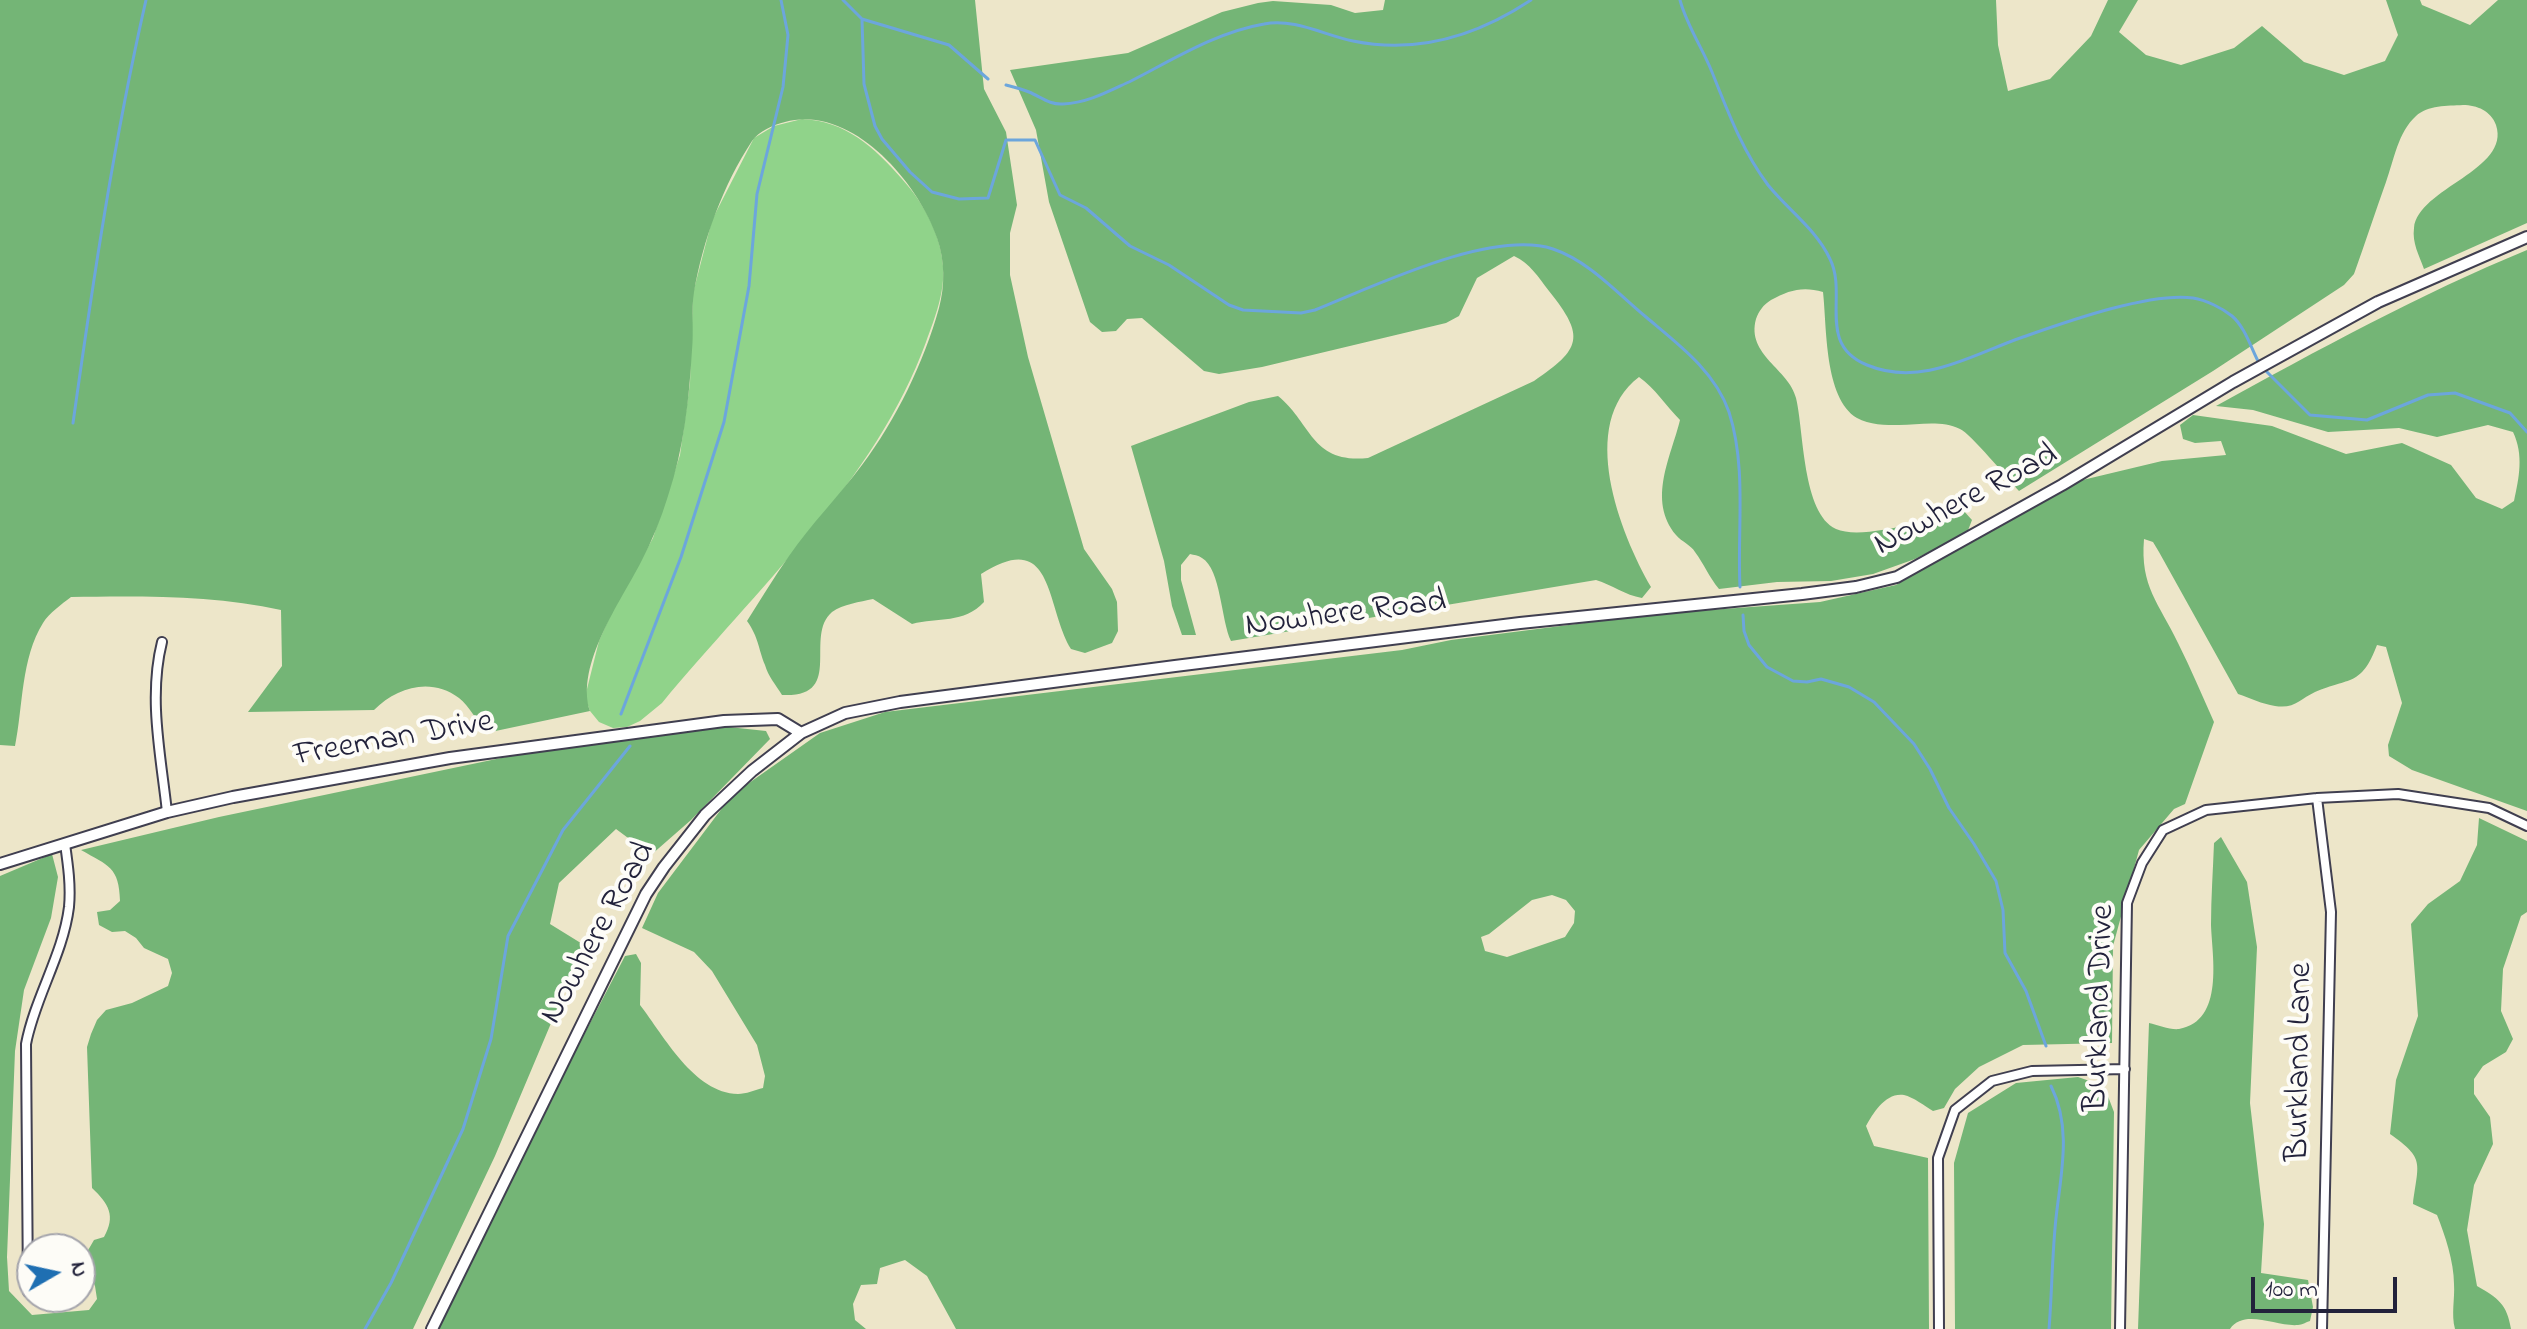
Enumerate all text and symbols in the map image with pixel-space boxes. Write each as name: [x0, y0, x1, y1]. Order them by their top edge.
street label: Nowhere Road: [1868, 437, 2066, 567]
street label: Nowhere Road: [1243, 583, 1449, 649]
street label: Freeman Drive: [291, 703, 497, 779]
street label: Nowhere Road: [533, 836, 667, 1032]
street label: Burkland Drive: [2078, 904, 2126, 1112]
street label: Burkland Lane: [2280, 962, 2324, 1162]
north arrow: [16, 1233, 96, 1313]
text: N: [61, 1260, 95, 1279]
scale bar: [2255, 1261, 2401, 1311]
text: 100 m: [2265, 1273, 2318, 1308]

